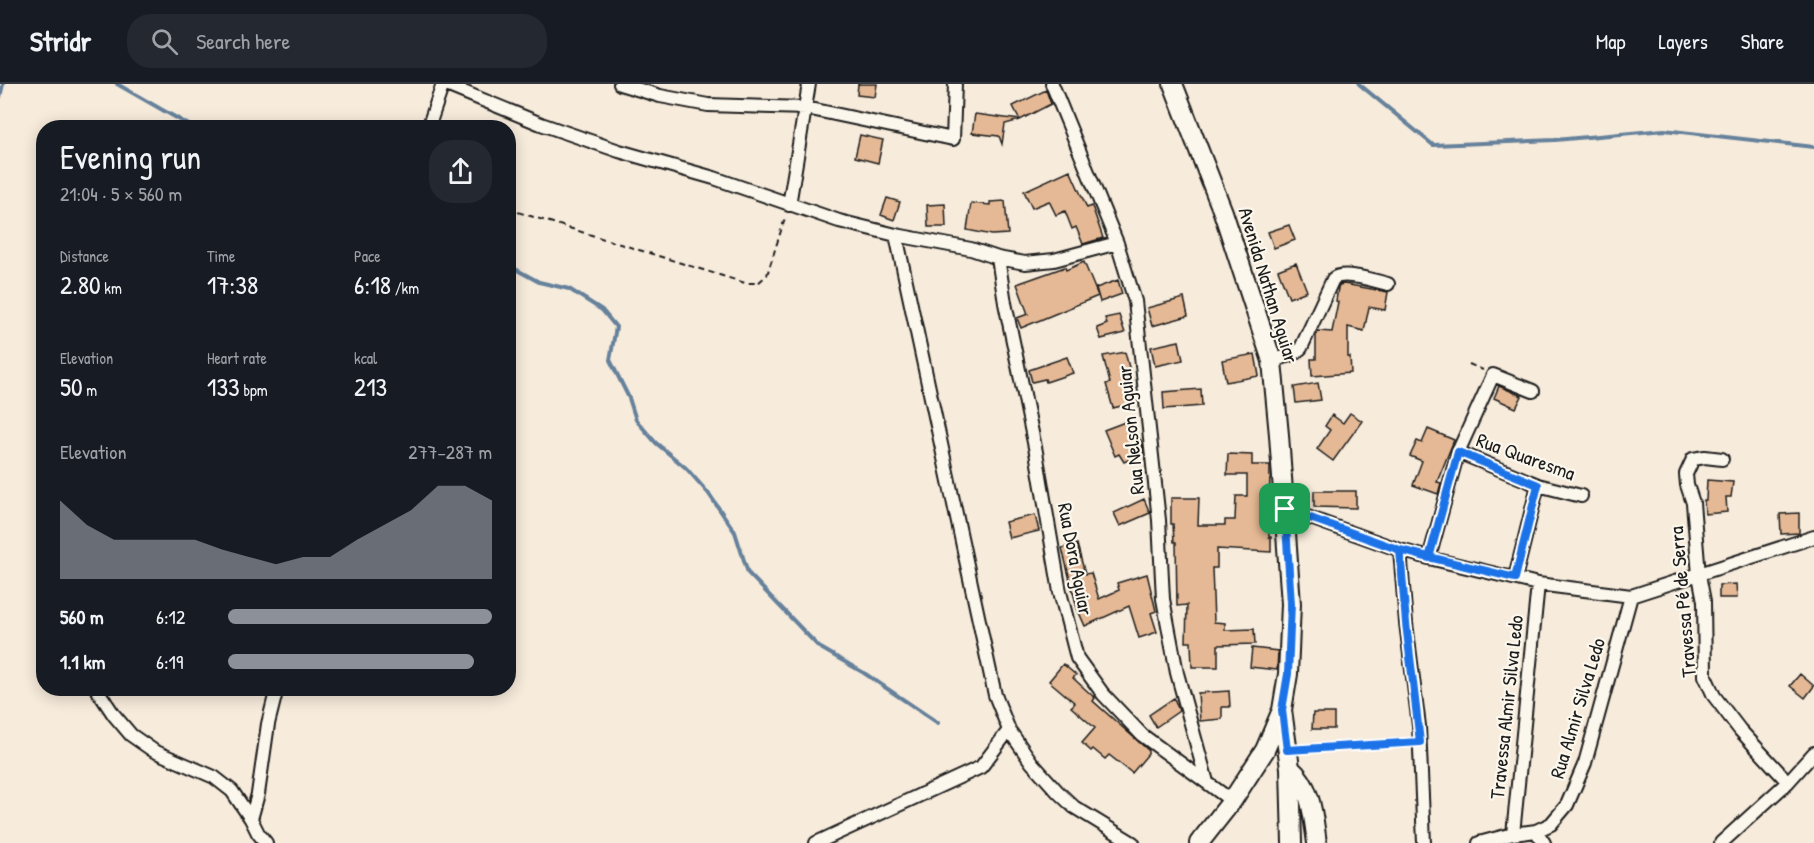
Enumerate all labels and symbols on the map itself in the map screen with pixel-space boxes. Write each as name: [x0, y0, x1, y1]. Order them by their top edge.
street label: Avenida Nathan Aguiar: [1232, 204, 1306, 366]
street label: Rua Nelson Aguiar: [1110, 364, 1150, 496]
street label: Rua Quaresma: [1473, 426, 1579, 486]
pin: [1259, 483, 1310, 534]
street label: Rua Dora Aguiar: [1052, 501, 1100, 618]
street label: Travessa Pé de Serra: [1662, 525, 1702, 679]
street label: Travessa Almir Silva Ledo: [1483, 614, 1529, 800]
street label: Rua Almir Silva Ledo: [1543, 634, 1611, 782]

